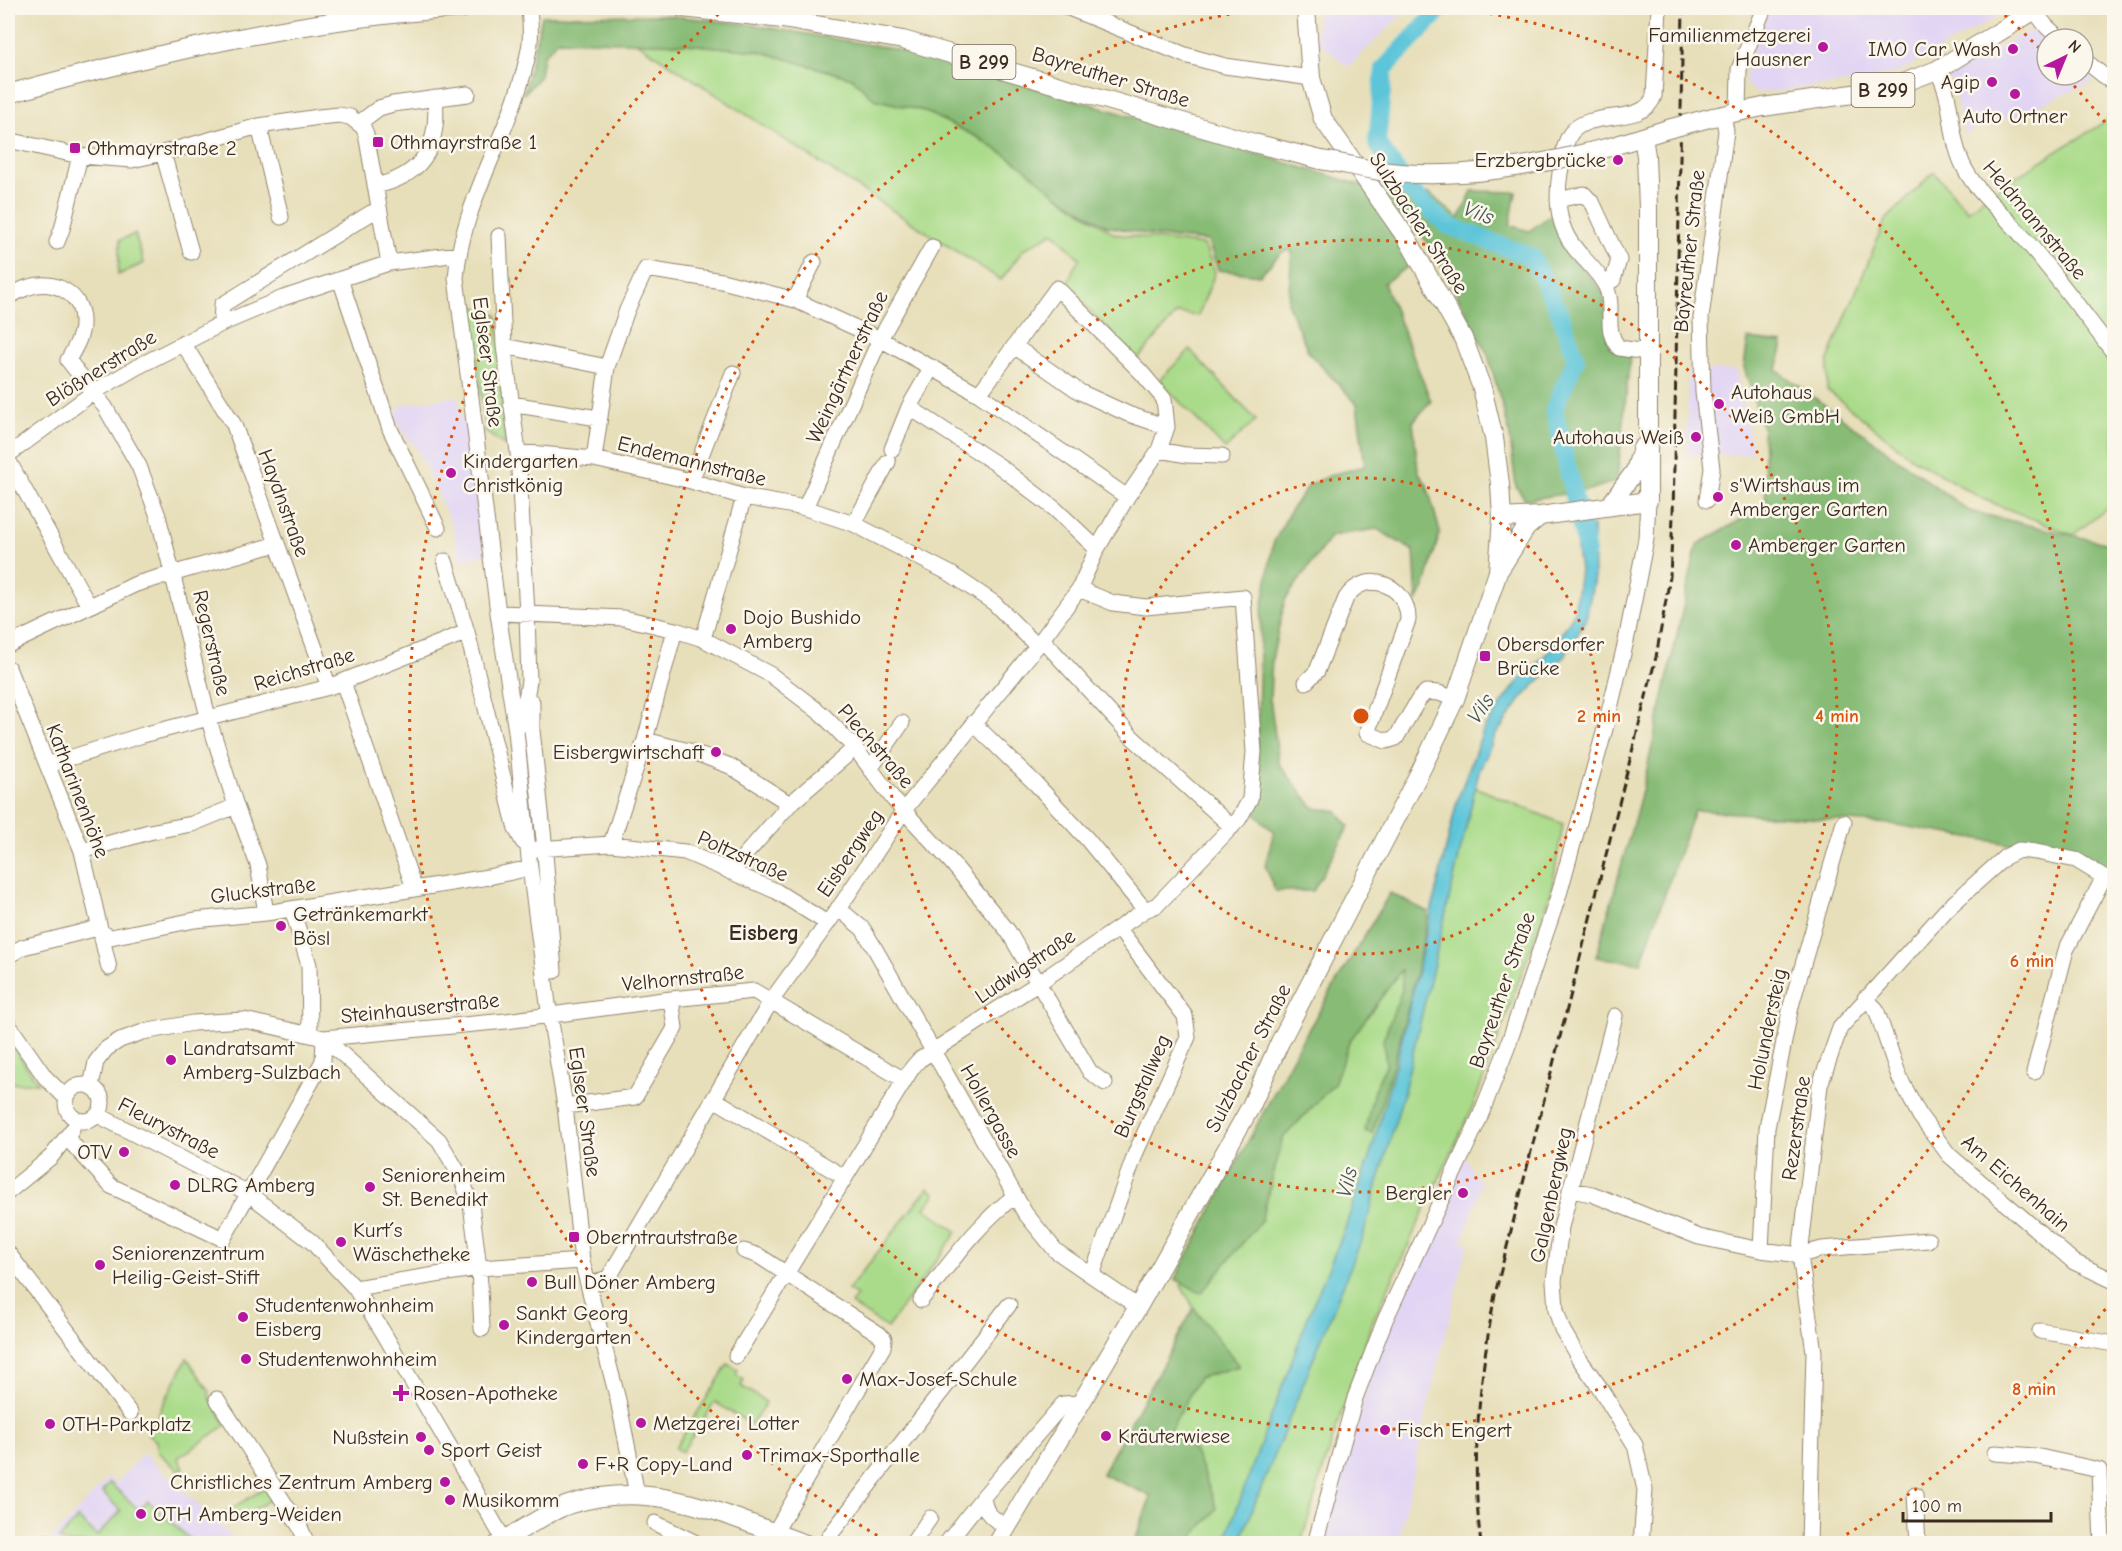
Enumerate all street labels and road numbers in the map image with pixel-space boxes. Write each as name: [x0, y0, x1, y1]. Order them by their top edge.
street label: Bayreuther Straße: [1029, 42, 1193, 112]
road number: B 299: [952, 45, 1016, 79]
road number: B 299: [1852, 73, 1914, 107]
street label: Sulzbacher Straße: [1364, 148, 1474, 298]
street label: Heldmannstraße: [1978, 156, 2092, 284]
street label: Bayreuther Straße: [1669, 168, 1709, 334]
street label: Weingärtnerstraße: [801, 287, 893, 447]
street label: Eglseer Straße: [468, 295, 508, 429]
street label: Blößnerstraße: [41, 325, 161, 411]
street label: Endemannstraße: [615, 431, 769, 491]
street label: Haydnstraße: [253, 446, 315, 560]
street label: Regerstraße: [188, 588, 236, 698]
street label: Reichstraße: [251, 642, 357, 696]
street label: Plechstraße: [833, 699, 919, 793]
street label: Katharinenhöhe: [41, 721, 115, 861]
street label: Eisbergweg: [812, 805, 888, 901]
street label: Poltzstraße: [694, 825, 792, 887]
street label: Gluckstraße: [209, 872, 317, 908]
street label: Bayreuther Straße: [1464, 909, 1540, 1071]
street label: Ludwigstraße: [970, 924, 1080, 1008]
street label: Velhornstraße: [621, 960, 745, 996]
street label: Holundersteig: [1742, 966, 1792, 1092]
street label: Sulzbacher Straße: [1200, 980, 1296, 1136]
street label: Steinhauserstraße: [340, 988, 500, 1028]
street label: Burgstallweg: [1109, 1031, 1175, 1141]
street label: Eglseer Straße: [564, 1045, 606, 1179]
street label: Hollergasse: [955, 1060, 1027, 1162]
street label: Rezerstraße: [1777, 1074, 1815, 1182]
street label: Fleurystraße: [114, 1092, 224, 1164]
street label: Galgenbergweg: [1525, 1125, 1577, 1265]
street label: Am Eichenhain: [1957, 1129, 2075, 1237]

